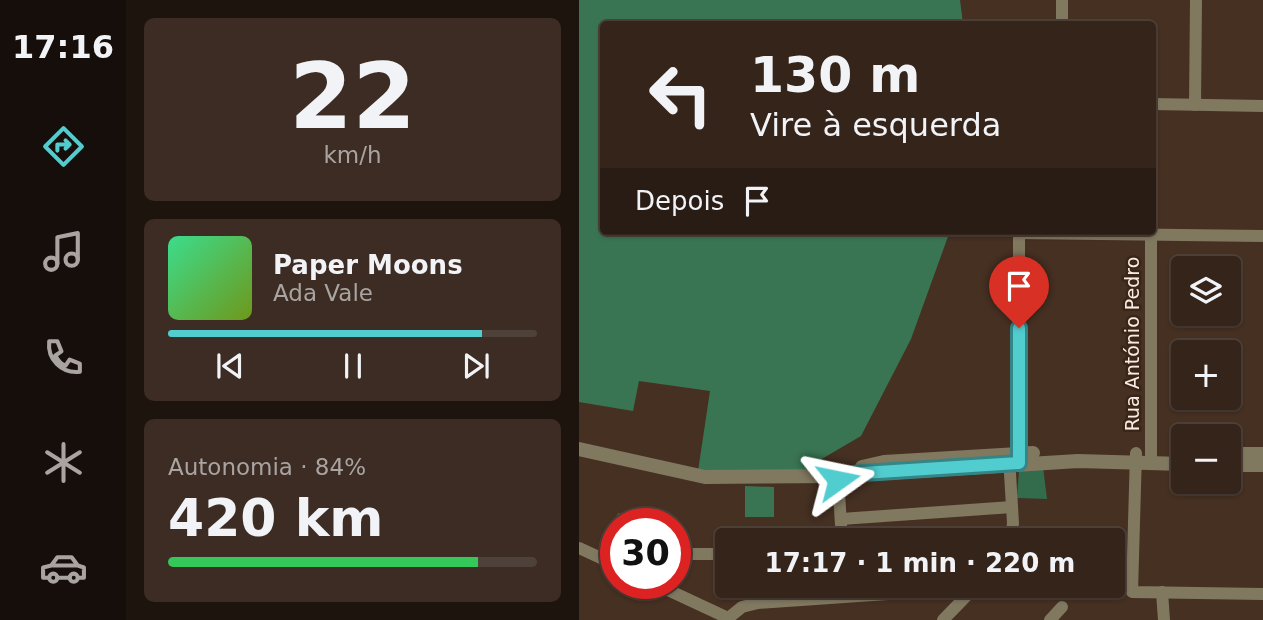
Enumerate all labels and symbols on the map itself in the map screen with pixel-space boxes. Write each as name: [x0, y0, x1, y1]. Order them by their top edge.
pin: [989, 256, 1049, 328]
street label: Rua António Pedro: [1121, 257, 1143, 431]
position arrow: [801, 443, 875, 517]
speed limit sign: 30: [600, 508, 691, 599]

